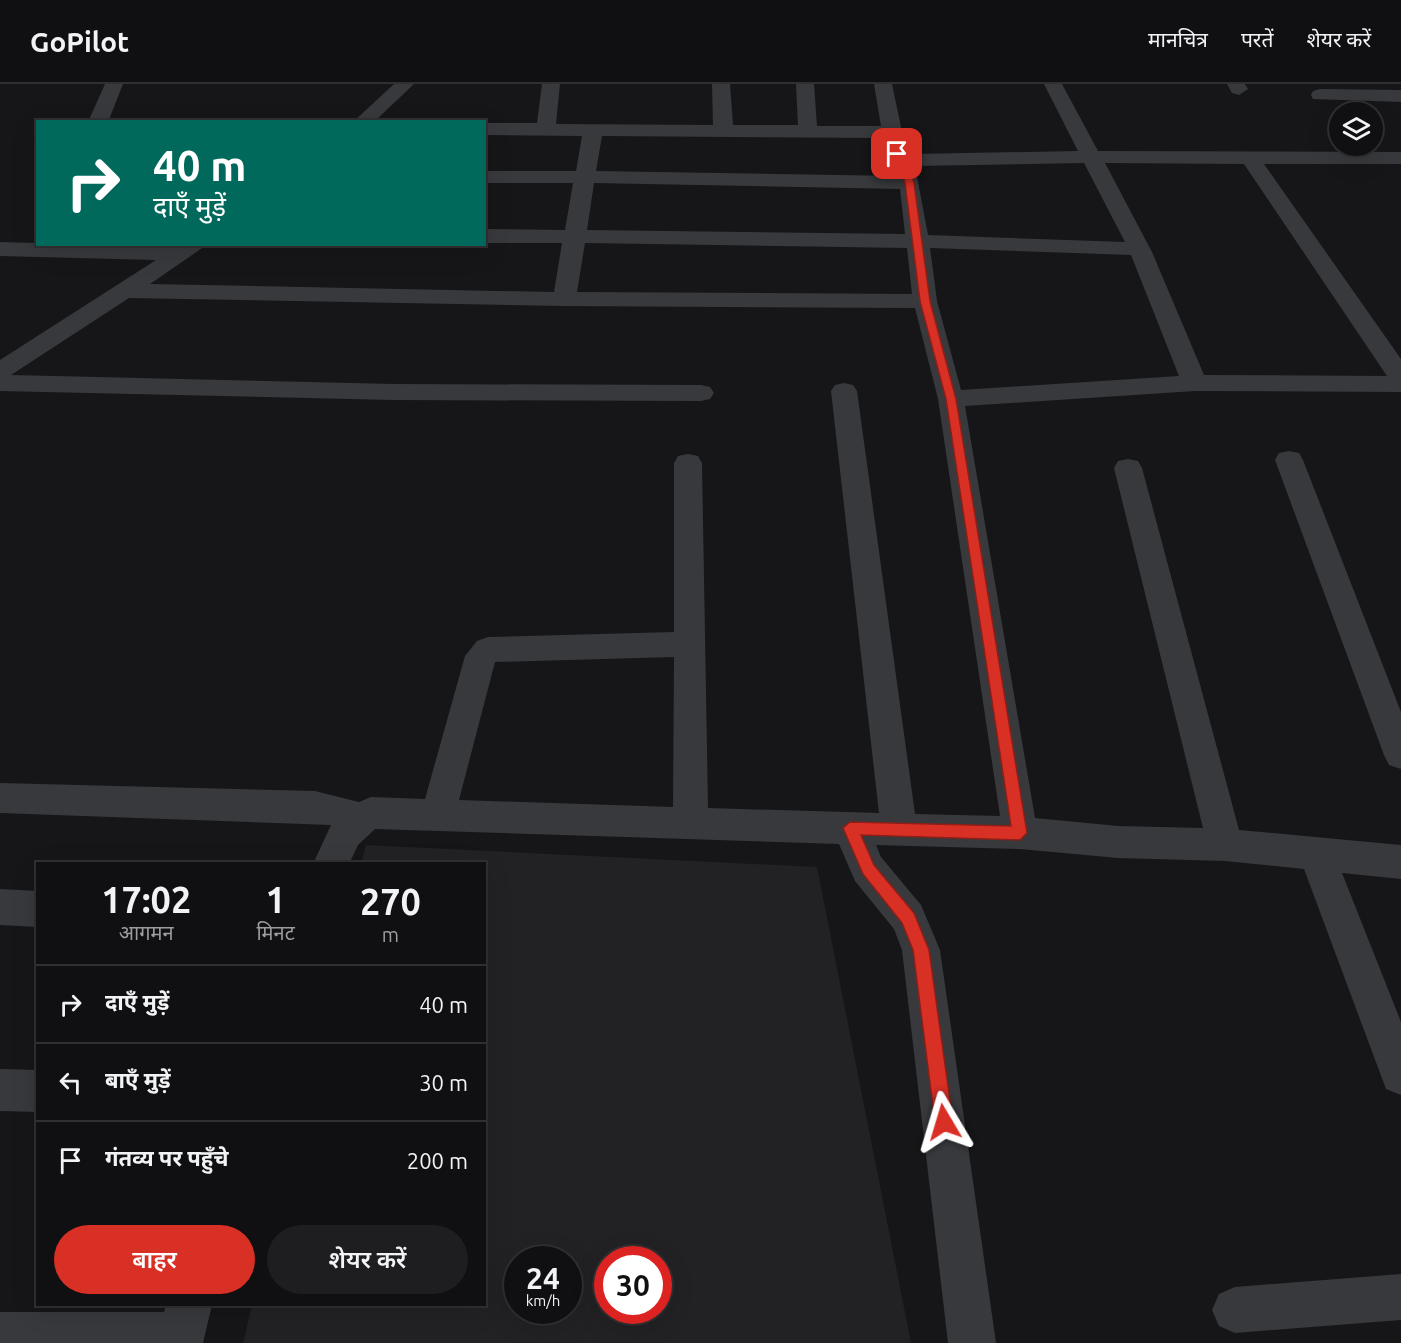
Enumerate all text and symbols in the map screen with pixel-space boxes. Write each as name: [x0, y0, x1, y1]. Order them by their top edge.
text: GoPilot: [30, 26, 129, 57]
text: मानचित्र: [1148, 27, 1208, 51]
text: परतें: [1241, 27, 1273, 51]
text: शेयर करें: [1306, 27, 1371, 51]
map controls: [1329, 102, 1383, 156]
button: layers: [1329, 102, 1383, 156]
pin: [871, 128, 922, 179]
icon: arrive: [880, 137, 913, 170]
text: 40 m: [153, 142, 247, 189]
icon: right: [54, 144, 132, 222]
text: दाएँ मुड़ें: [153, 191, 226, 221]
text: 17:02: [101, 879, 191, 920]
text: 1: [265, 879, 286, 920]
text: 270: [360, 881, 421, 922]
text: आगमन: [119, 921, 174, 944]
text: मिनट: [256, 921, 295, 944]
text: m: [382, 923, 399, 946]
icon: right: [54, 988, 87, 1021]
text: दाएँ मुड़ें: [105, 989, 169, 1014]
text: 40 m: [419, 992, 468, 1017]
icon: left: [54, 1066, 87, 1099]
text: बाएँ मुड़ें: [105, 1067, 171, 1092]
text: 30 m: [419, 1070, 468, 1095]
position arrow: [912, 1090, 976, 1154]
icon: arrive: [54, 1144, 87, 1177]
text: गंतव्य पर पहुँचे: [105, 1145, 229, 1170]
text: 200 m: [407, 1148, 468, 1173]
button: बाहर: [54, 1225, 255, 1294]
button: शेयर करें: [267, 1225, 468, 1294]
speed limit sign: 30: [594, 1246, 672, 1324]
text: 24: [526, 1261, 560, 1295]
text: km/h: [526, 1292, 560, 1309]

